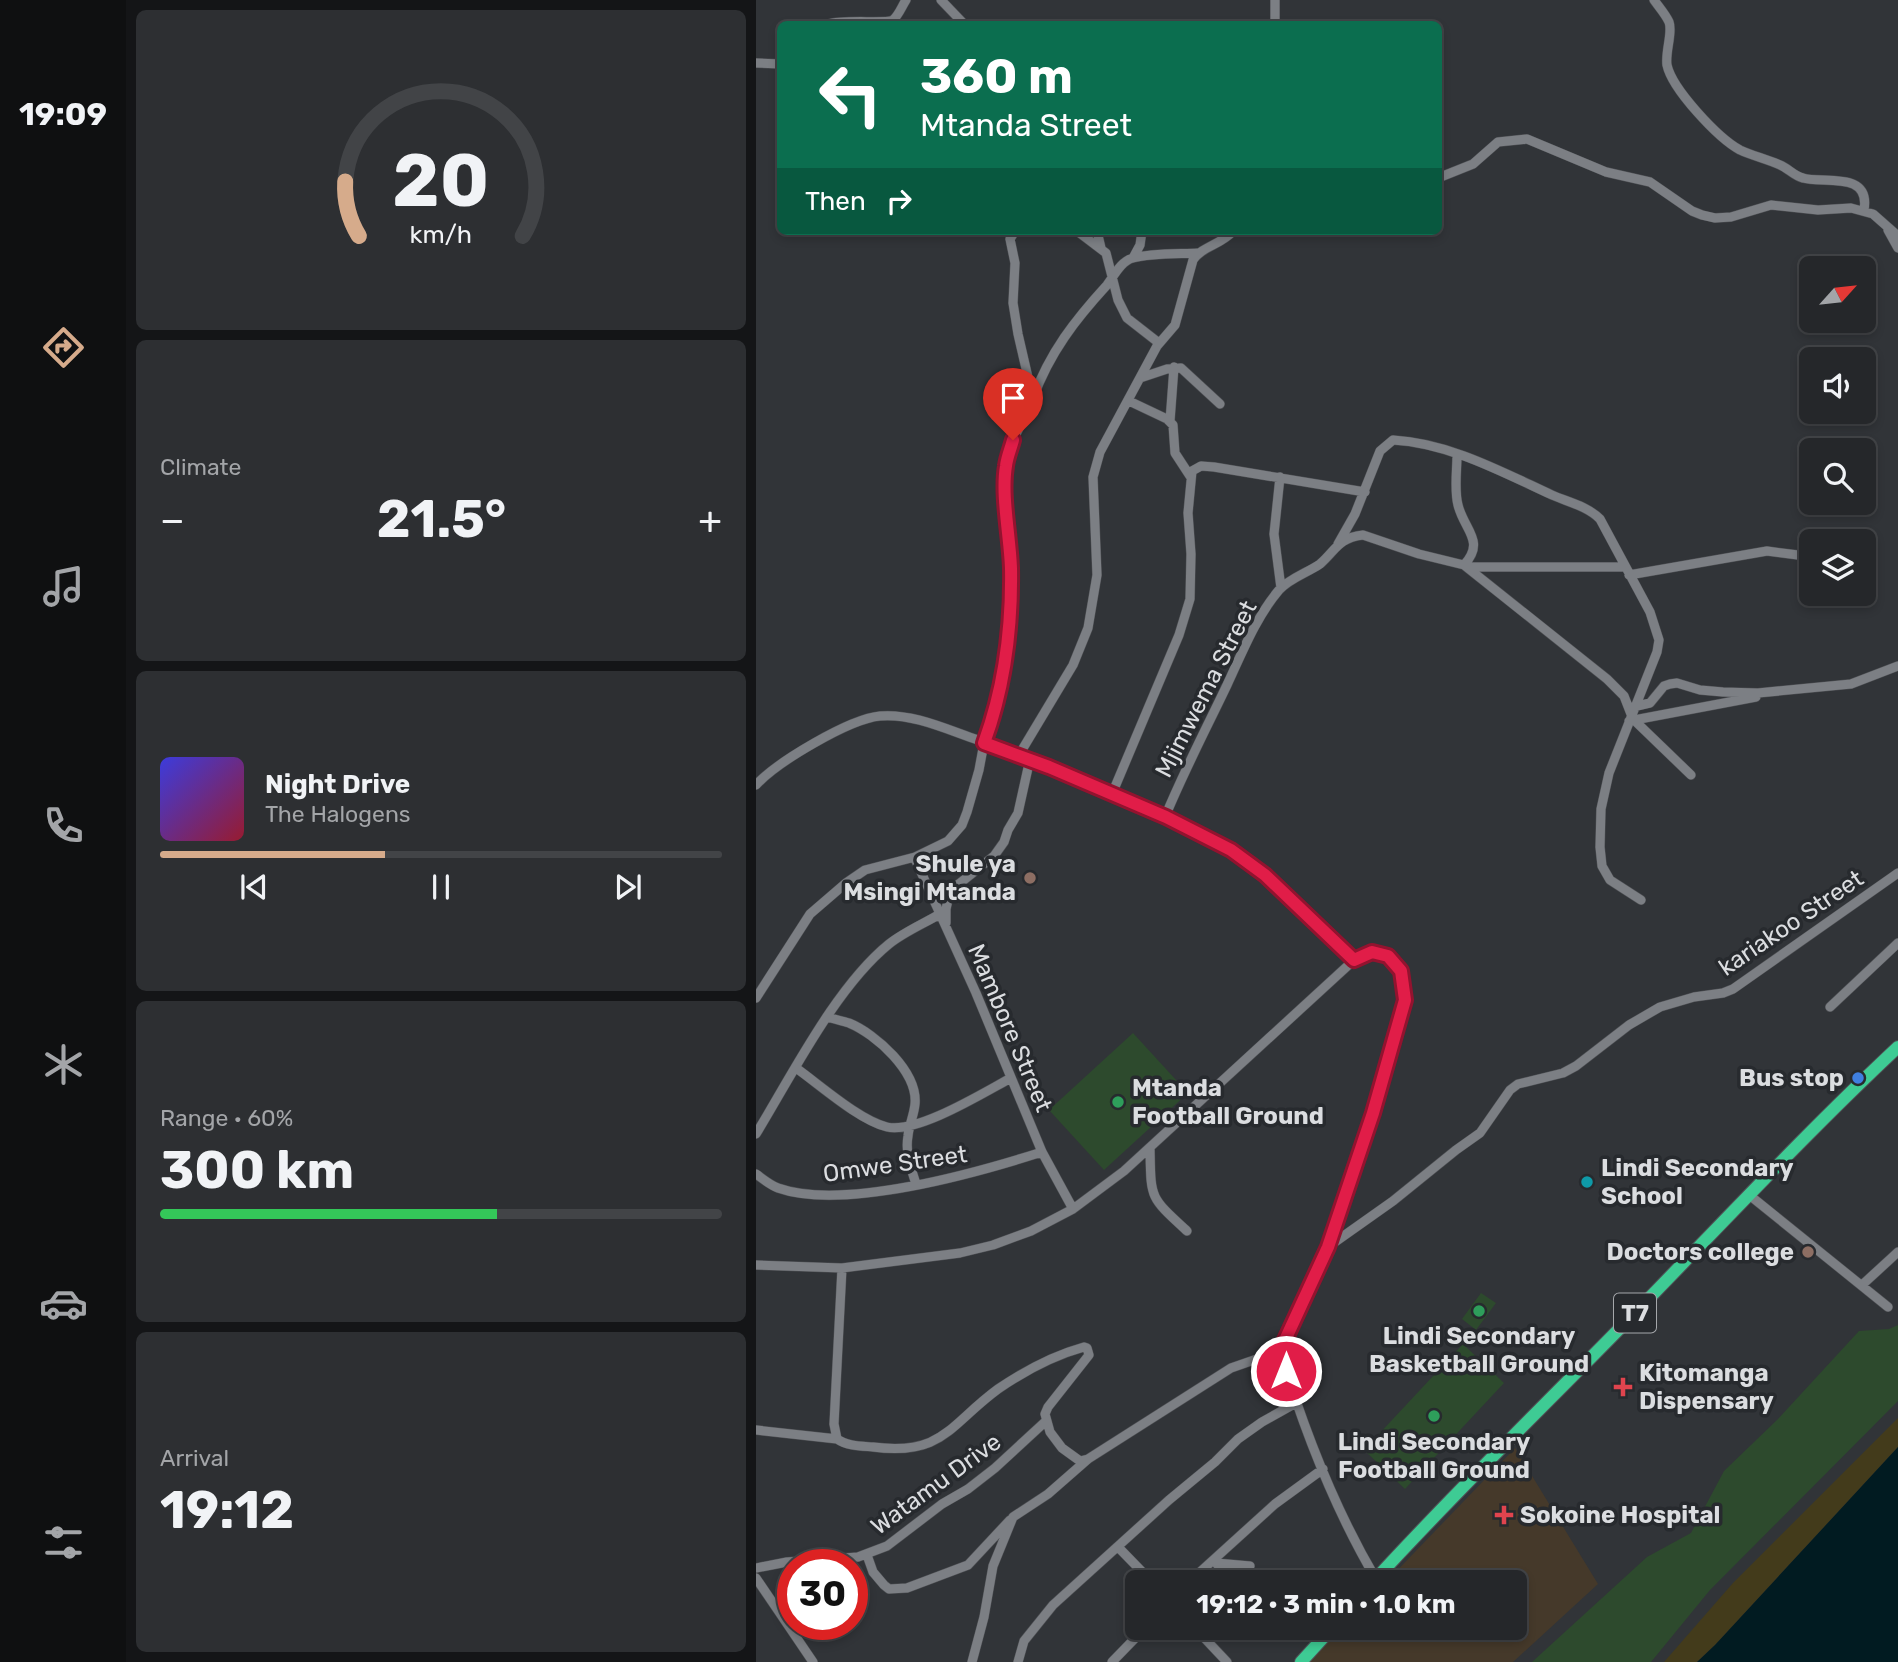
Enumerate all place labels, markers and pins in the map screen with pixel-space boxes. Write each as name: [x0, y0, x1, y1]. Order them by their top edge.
pin: [983, 368, 1043, 440]
place label: Shule ya Msingi Mtanda: [843, 850, 1016, 906]
marker: Shule ya Msingi Mtanda: [1022, 870, 1038, 886]
place label: Bus stop: [1739, 1064, 1844, 1092]
marker: Bus stop: [1850, 1070, 1866, 1086]
place label: Mtanda Football Ground: [1132, 1074, 1324, 1130]
marker: Mtanda Football Ground: [1110, 1094, 1126, 1110]
place label: Lindi Secondary School: [1601, 1154, 1794, 1210]
marker: Lindi Secondary School: [1579, 1174, 1595, 1190]
place label: Doctors college: [1607, 1238, 1794, 1266]
marker: Doctors college: [1800, 1244, 1816, 1260]
marker: Lindi Secondary Basketball Ground: [1471, 1303, 1487, 1319]
place label: Lindi Secondary Basketball Ground: [1369, 1322, 1589, 1378]
place label: Kitomanga Dispensary: [1639, 1359, 1774, 1415]
marker: Kitomanga Dispensary: [1613, 1377, 1633, 1397]
marker: Lindi Secondary Football Ground: [1426, 1408, 1442, 1424]
place label: Lindi Secondary Football Ground: [1338, 1428, 1530, 1484]
place label: Sokoine Hospital: [1520, 1501, 1720, 1529]
marker: Sokoine Hospital: [1494, 1505, 1514, 1525]

